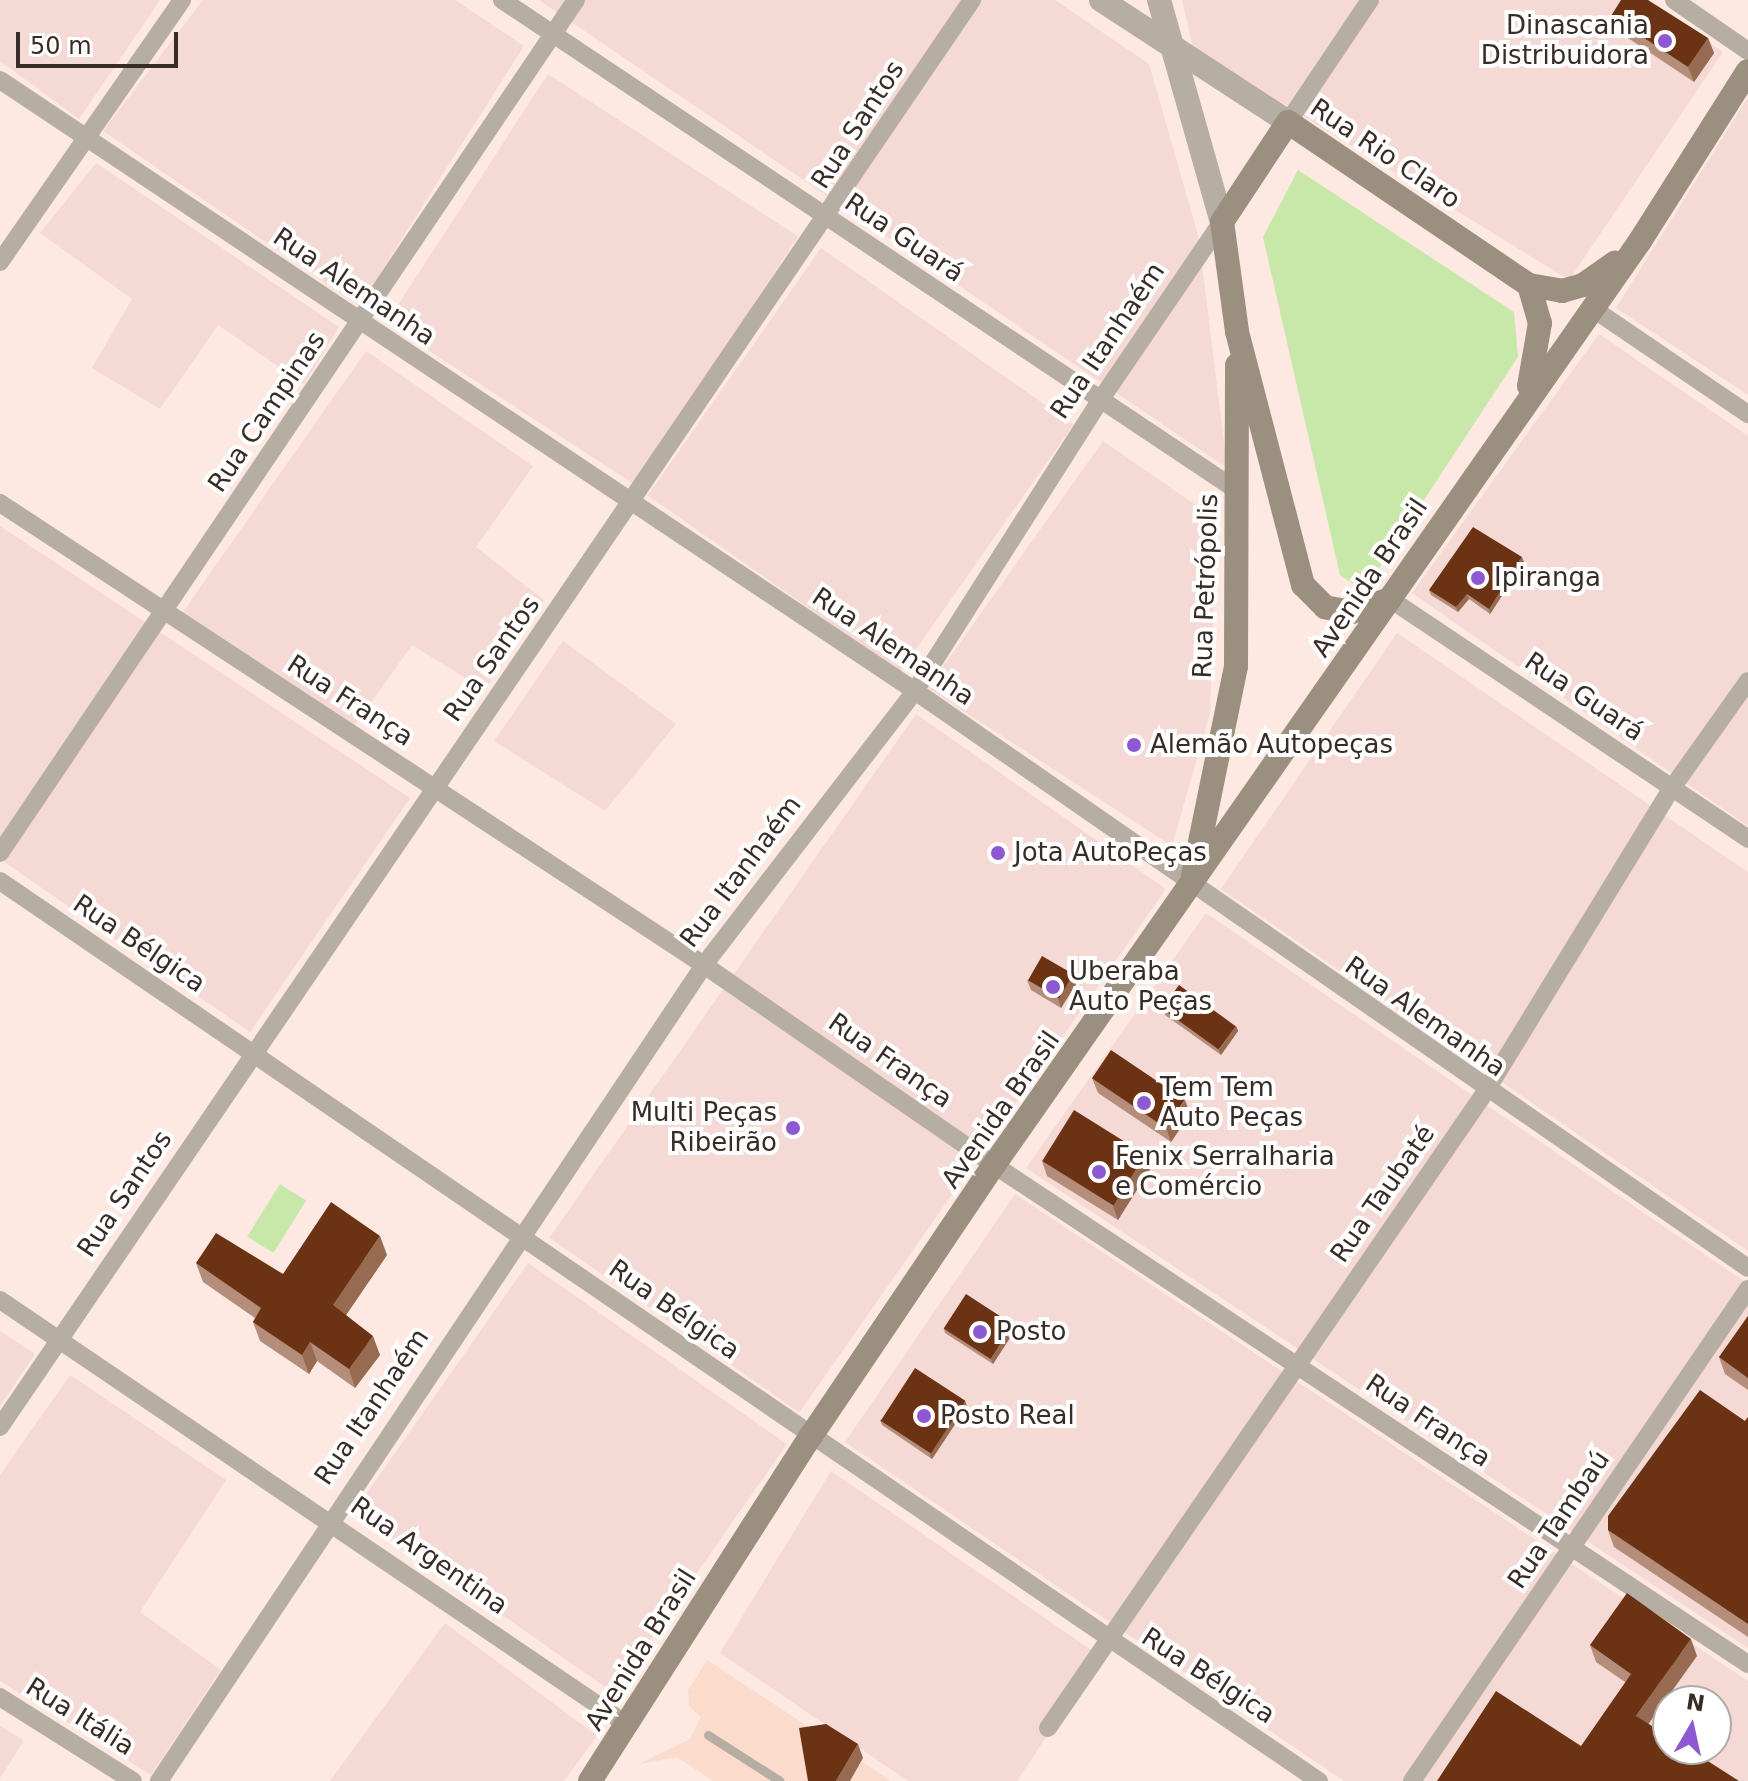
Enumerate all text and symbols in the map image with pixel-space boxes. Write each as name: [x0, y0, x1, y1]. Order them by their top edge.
place label: Dinascania Distribuidora: [1481, 10, 1649, 72]
scale bar: [20, 16, 182, 66]
text: 50 m: [30, 32, 92, 60]
marker: Dinascania Distribuidora: [1656, 32, 1674, 50]
street label: Rua Santos: [805, 55, 911, 195]
street label: Rua Rio Claro: [1304, 92, 1466, 216]
street label: Rua Guará: [839, 187, 969, 289]
street label: Rua Alemanha: [267, 221, 441, 353]
street label: Rua Itanhaém: [1044, 257, 1172, 425]
street label: Rua Campinas: [202, 326, 332, 498]
street label: Rua Petrópolis: [1187, 493, 1225, 679]
street label: Avenida Brasil: [1305, 493, 1435, 663]
place label: Ipiranga: [1494, 562, 1601, 594]
marker: Ipiranga: [1469, 569, 1487, 587]
street label: Rua Alemanha: [806, 581, 980, 713]
street label: Rua Santos: [437, 590, 547, 728]
street label: Rua Guará: [1519, 646, 1649, 748]
street label: Rua França: [281, 649, 419, 753]
place label: Alemão Autopeças: [1150, 729, 1393, 761]
marker: Alemão Autopeças: [1125, 736, 1143, 754]
street label: Rua Itanhaém: [674, 790, 808, 954]
place label: Jota AutoPeças: [1014, 837, 1207, 869]
marker: Jota AutoPeças: [989, 844, 1007, 862]
street label: Rua Bélgica: [67, 888, 211, 1000]
street label: Rua Alemanha: [1339, 950, 1511, 1084]
place label: Uberaba Auto Peças: [1069, 956, 1212, 1018]
marker: Uberaba Auto Peças: [1044, 978, 1062, 996]
street label: Rua França: [822, 1007, 958, 1115]
street label: Avenida Brasil: [935, 1025, 1067, 1195]
place label: Tem Tem Auto Peças: [1160, 1072, 1303, 1134]
marker: Tem Tem Auto Peças: [1135, 1094, 1153, 1112]
place label: Multi Peças Ribeirão: [631, 1097, 777, 1158]
marker: Multi Peças Ribeirão: [784, 1119, 802, 1137]
street label: Rua Taubaté: [1324, 1119, 1442, 1269]
street label: Rua Santos: [71, 1125, 179, 1263]
place label: Fenix Serralharia e Comércio: [1115, 1141, 1335, 1202]
marker: Fenix Serralharia e Comércio: [1090, 1163, 1108, 1181]
street label: Rua Bélgica: [603, 1253, 745, 1367]
place label: Posto: [996, 1316, 1066, 1348]
street label: Rua Itanhaém: [308, 1323, 436, 1491]
marker: Posto: [971, 1323, 989, 1341]
street label: Rua França: [1360, 1368, 1496, 1474]
place label: Posto Real: [940, 1400, 1075, 1432]
marker: Posto Real: [915, 1407, 933, 1425]
street label: Rua Tambaú: [1502, 1445, 1616, 1595]
street label: Rua Argentina: [345, 1490, 513, 1622]
street label: Avenida Brasil: [579, 1564, 703, 1736]
street label: Rua Bélgica: [1136, 1621, 1280, 1731]
street label: Rua Itália: [20, 1672, 140, 1762]
north arrow: [1652, 1685, 1732, 1765]
text: N: [1684, 1689, 1707, 1717]

